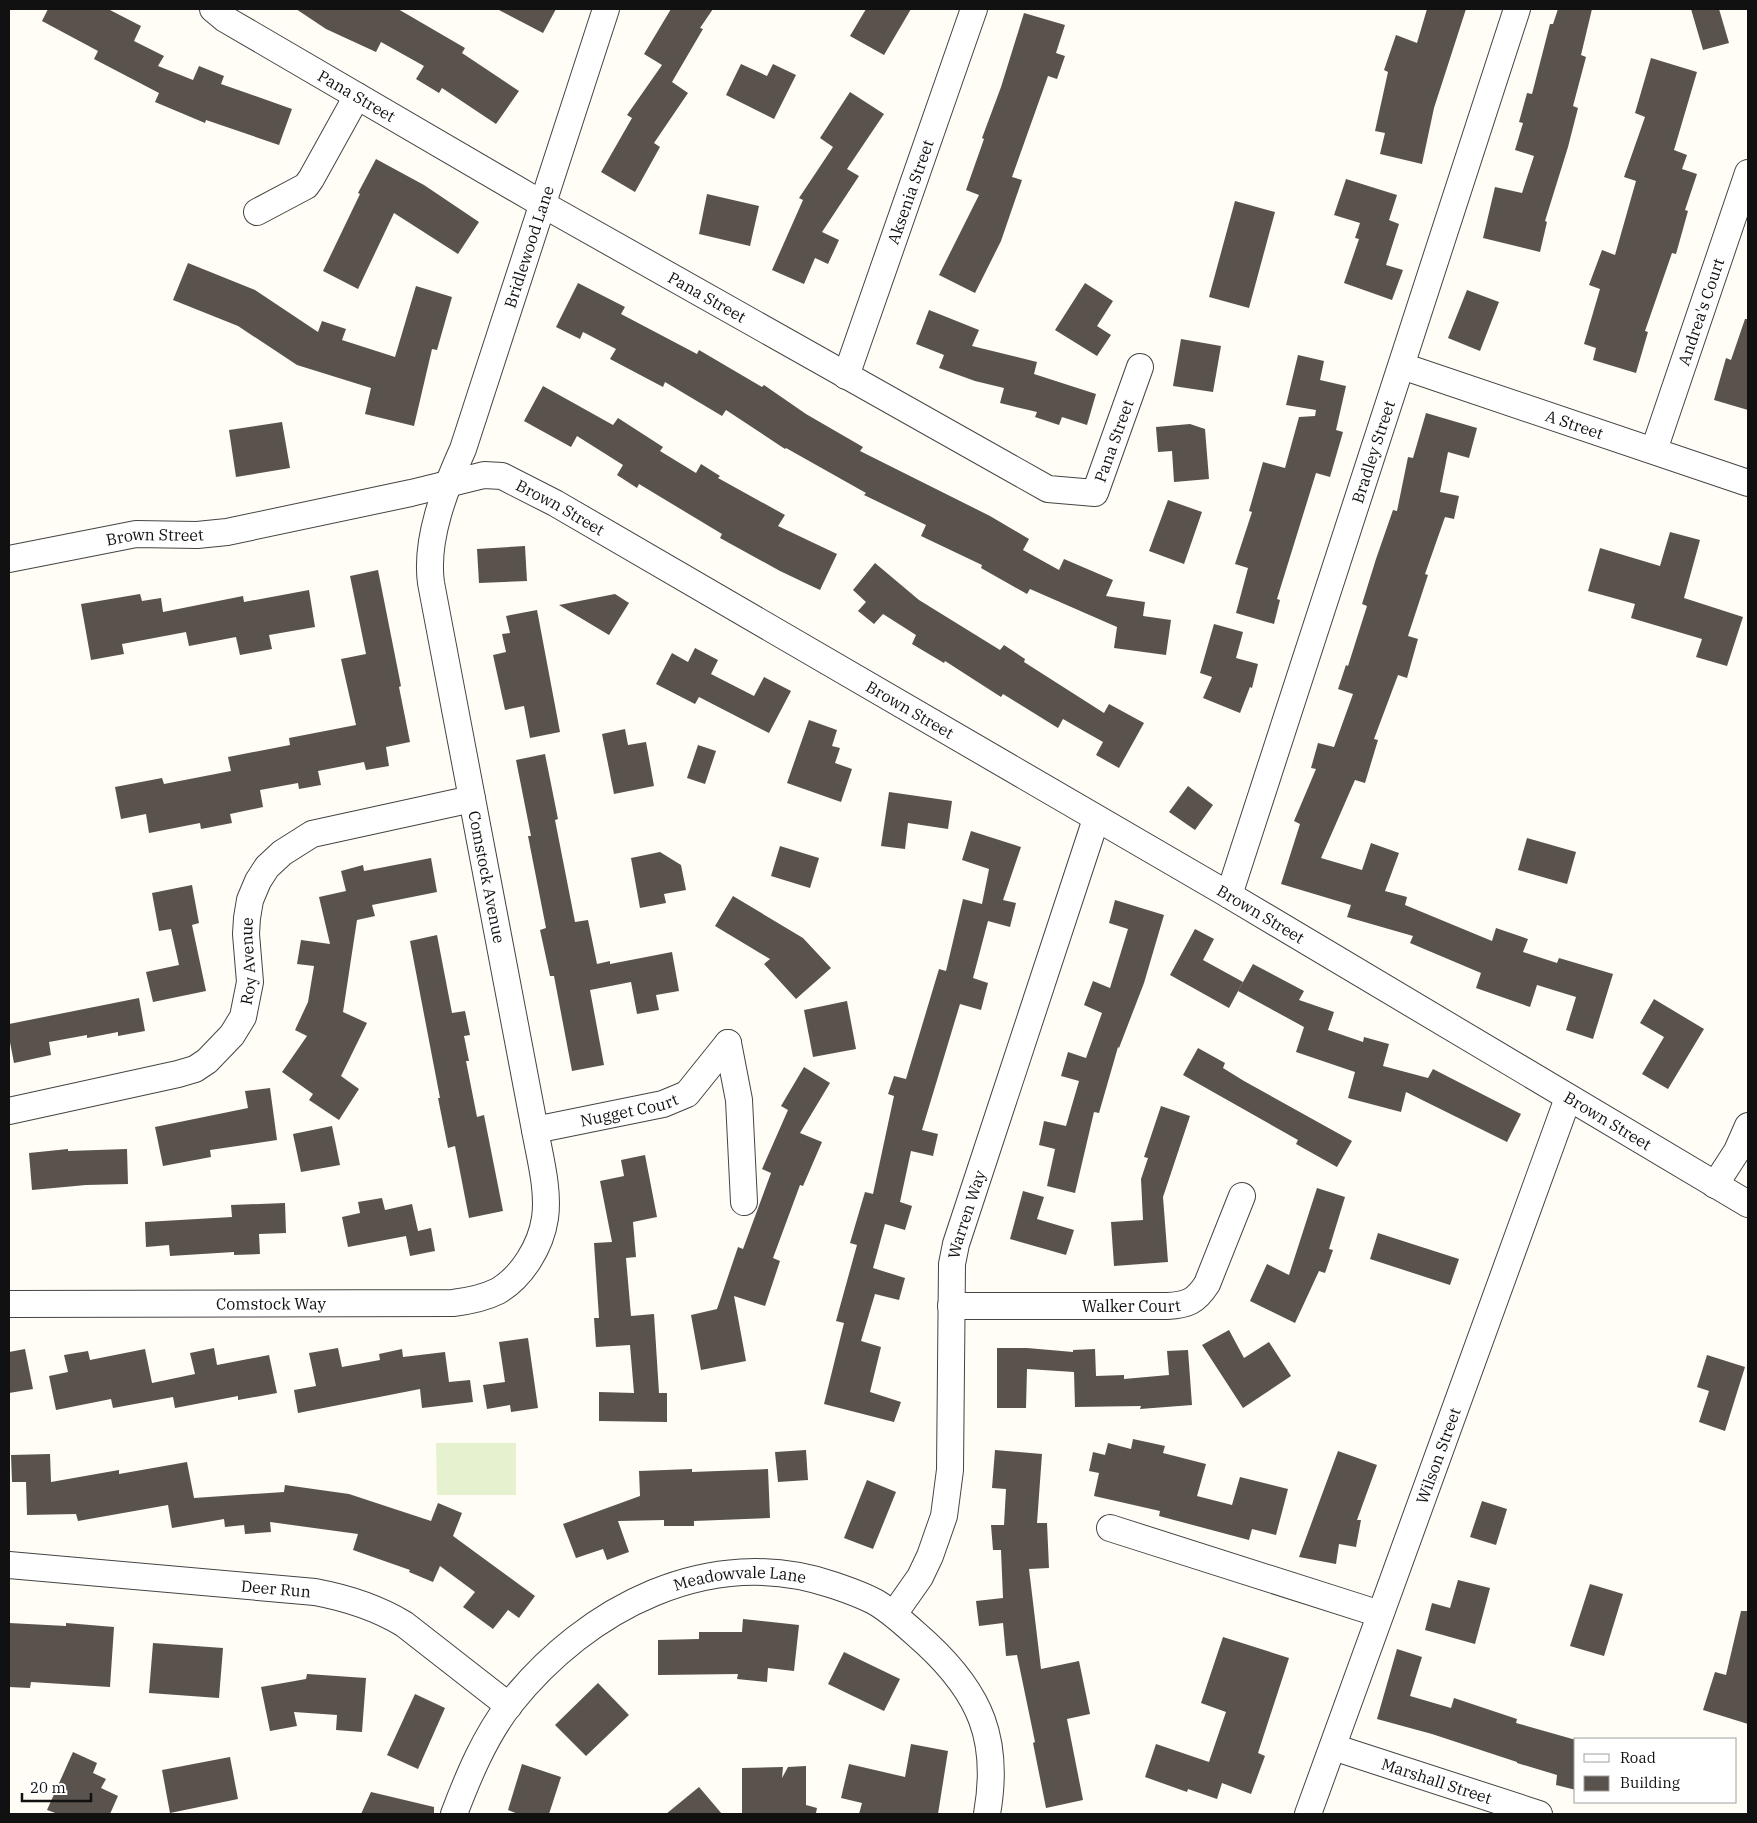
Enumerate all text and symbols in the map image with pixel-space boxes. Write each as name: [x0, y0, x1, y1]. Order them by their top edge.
street label: Pana Street: [314, 65, 399, 126]
street label: Aksenia Street: [883, 137, 938, 247]
street label: Bridlewood Lane: [500, 183, 558, 310]
street label: Andrea's Court: [1673, 255, 1729, 368]
street label: Pana Street: [665, 267, 750, 327]
street label: Pana Street: [1090, 397, 1138, 485]
street label: Bradley Street: [1347, 398, 1399, 506]
street label: A Street: [1543, 405, 1606, 443]
street label: Brown Street: [513, 475, 608, 540]
street label: Brown Street: [104, 524, 205, 550]
street label: Brown Street: [863, 676, 958, 743]
street label: Comstock Avenue: [464, 809, 510, 945]
street label: Brown Street: [1213, 880, 1308, 948]
street label: Roy Avenue: [236, 917, 260, 1007]
street label: Brown Street: [1561, 1087, 1655, 1154]
street label: Nugget Court: [578, 1089, 681, 1131]
street label: Warren Way: [943, 1167, 990, 1260]
street label: Comstock Way: [216, 1293, 327, 1314]
street label: Walker Court: [1082, 1295, 1182, 1316]
street label: Wilson Street: [1411, 1405, 1465, 1507]
street label: Meadowvale Lane: [671, 1562, 808, 1595]
street label: Deer Run: [240, 1576, 312, 1602]
legend: [1574, 1738, 1737, 1803]
text: Road: [1620, 1748, 1656, 1767]
street label: Marshall Street: [1379, 1753, 1495, 1808]
scale bar: [22, 1770, 91, 1802]
text: Building: [1620, 1773, 1680, 1792]
text: 20 m: [30, 1778, 66, 1797]

